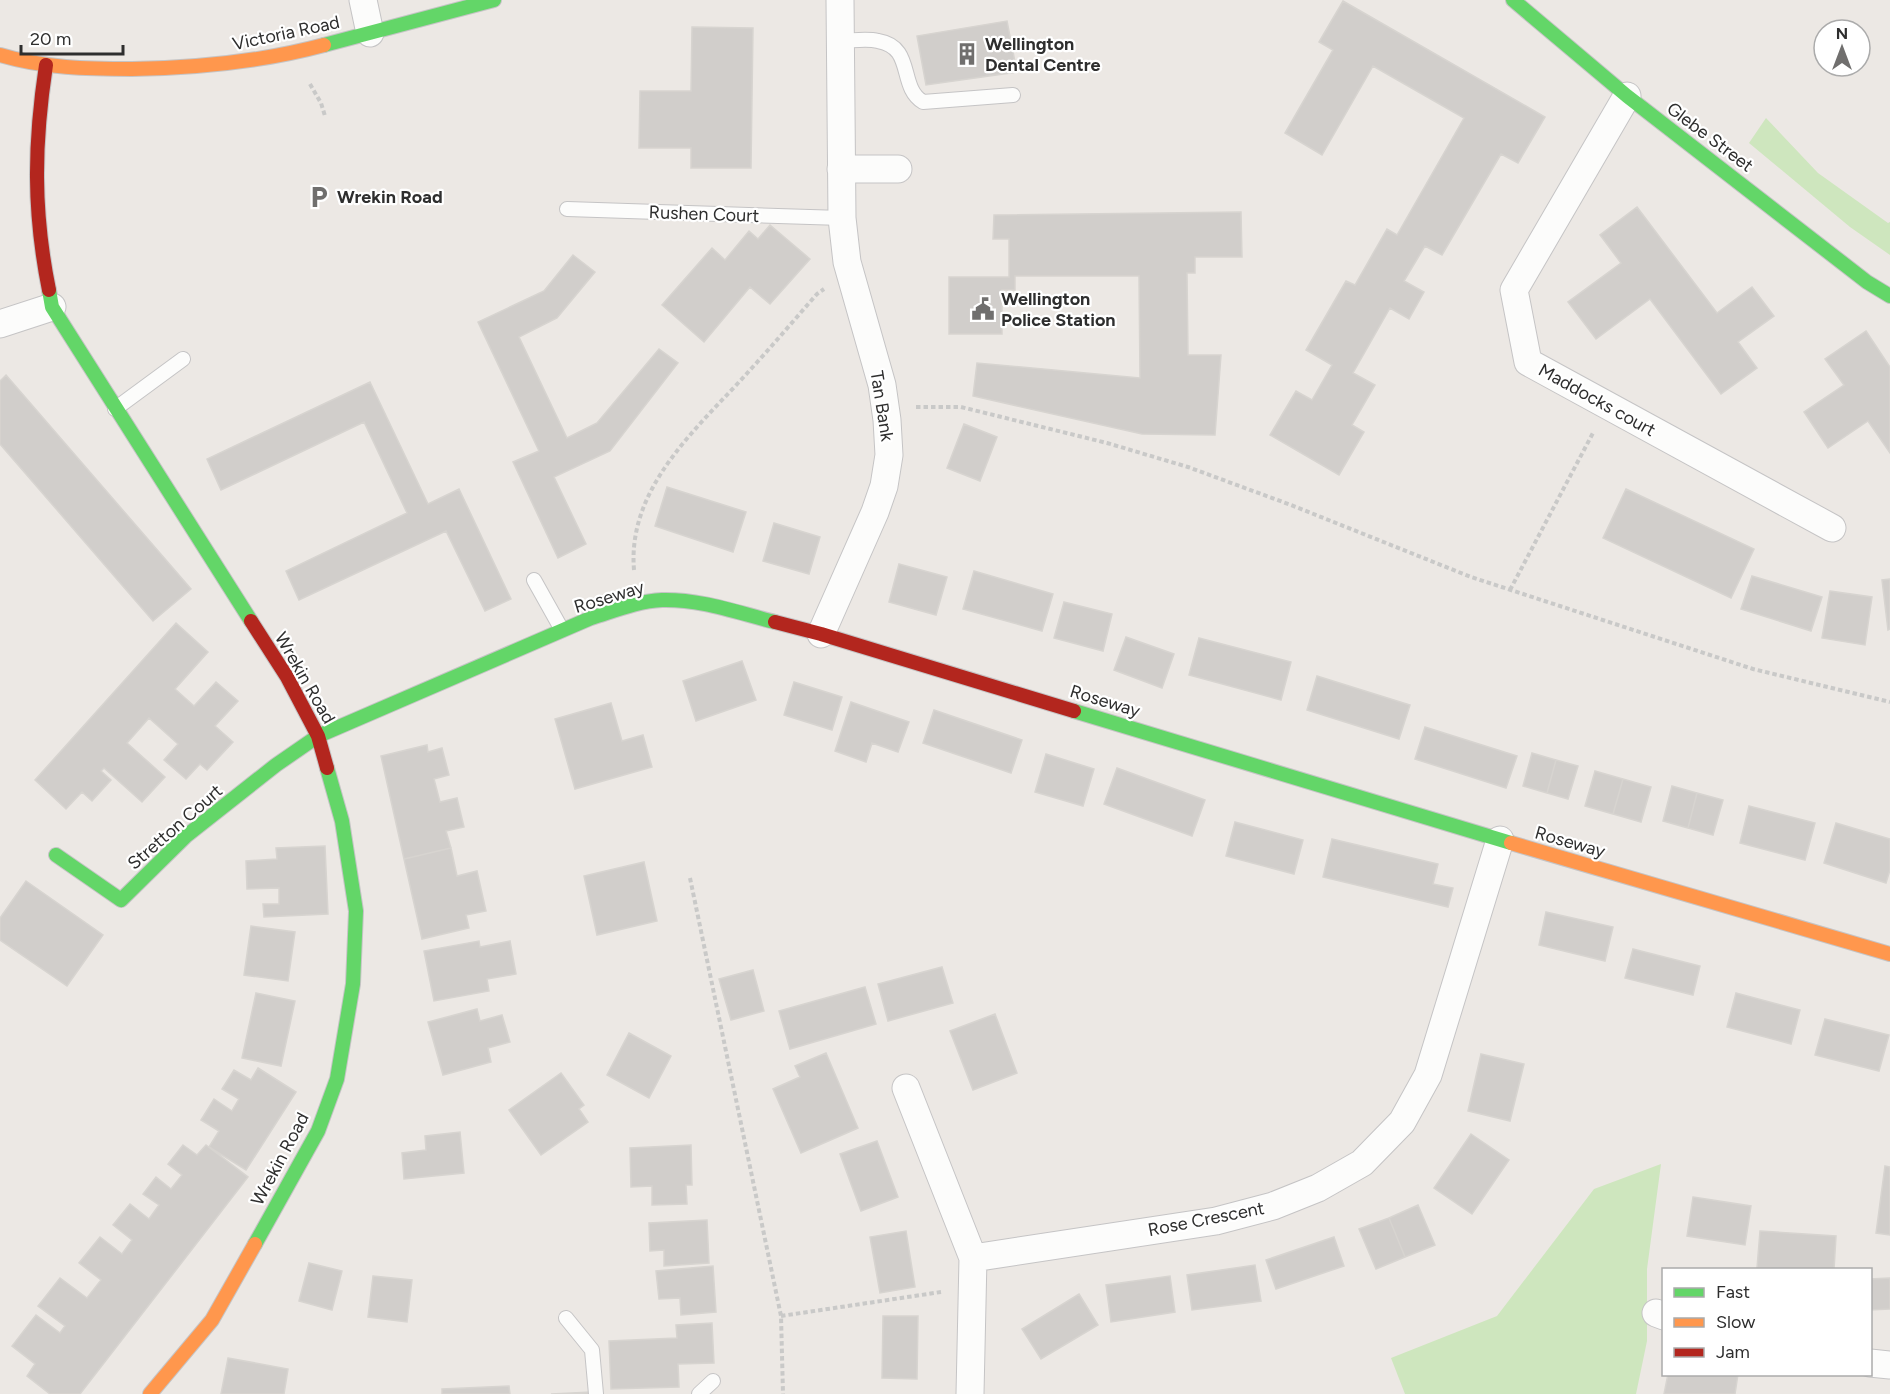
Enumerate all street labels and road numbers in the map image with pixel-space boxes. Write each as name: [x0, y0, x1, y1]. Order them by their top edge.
street label: Victoria Road: [230, 11, 342, 55]
street label: Glebe Street: [1662, 97, 1758, 177]
street label: Rushen Court: [648, 201, 760, 227]
street label: Maddocks court: [1535, 359, 1660, 441]
street label: Tan Bank: [866, 369, 898, 443]
street label: Roseway: [571, 576, 647, 618]
street label: Wrekin Road: [270, 628, 340, 728]
street label: Roseway: [1067, 680, 1143, 722]
street label: Stretton Court: [123, 780, 227, 874]
street label: Roseway: [1532, 821, 1608, 863]
street label: Wrekin Road: [246, 1109, 314, 1209]
street label: Rose Crescent: [1146, 1197, 1266, 1241]

